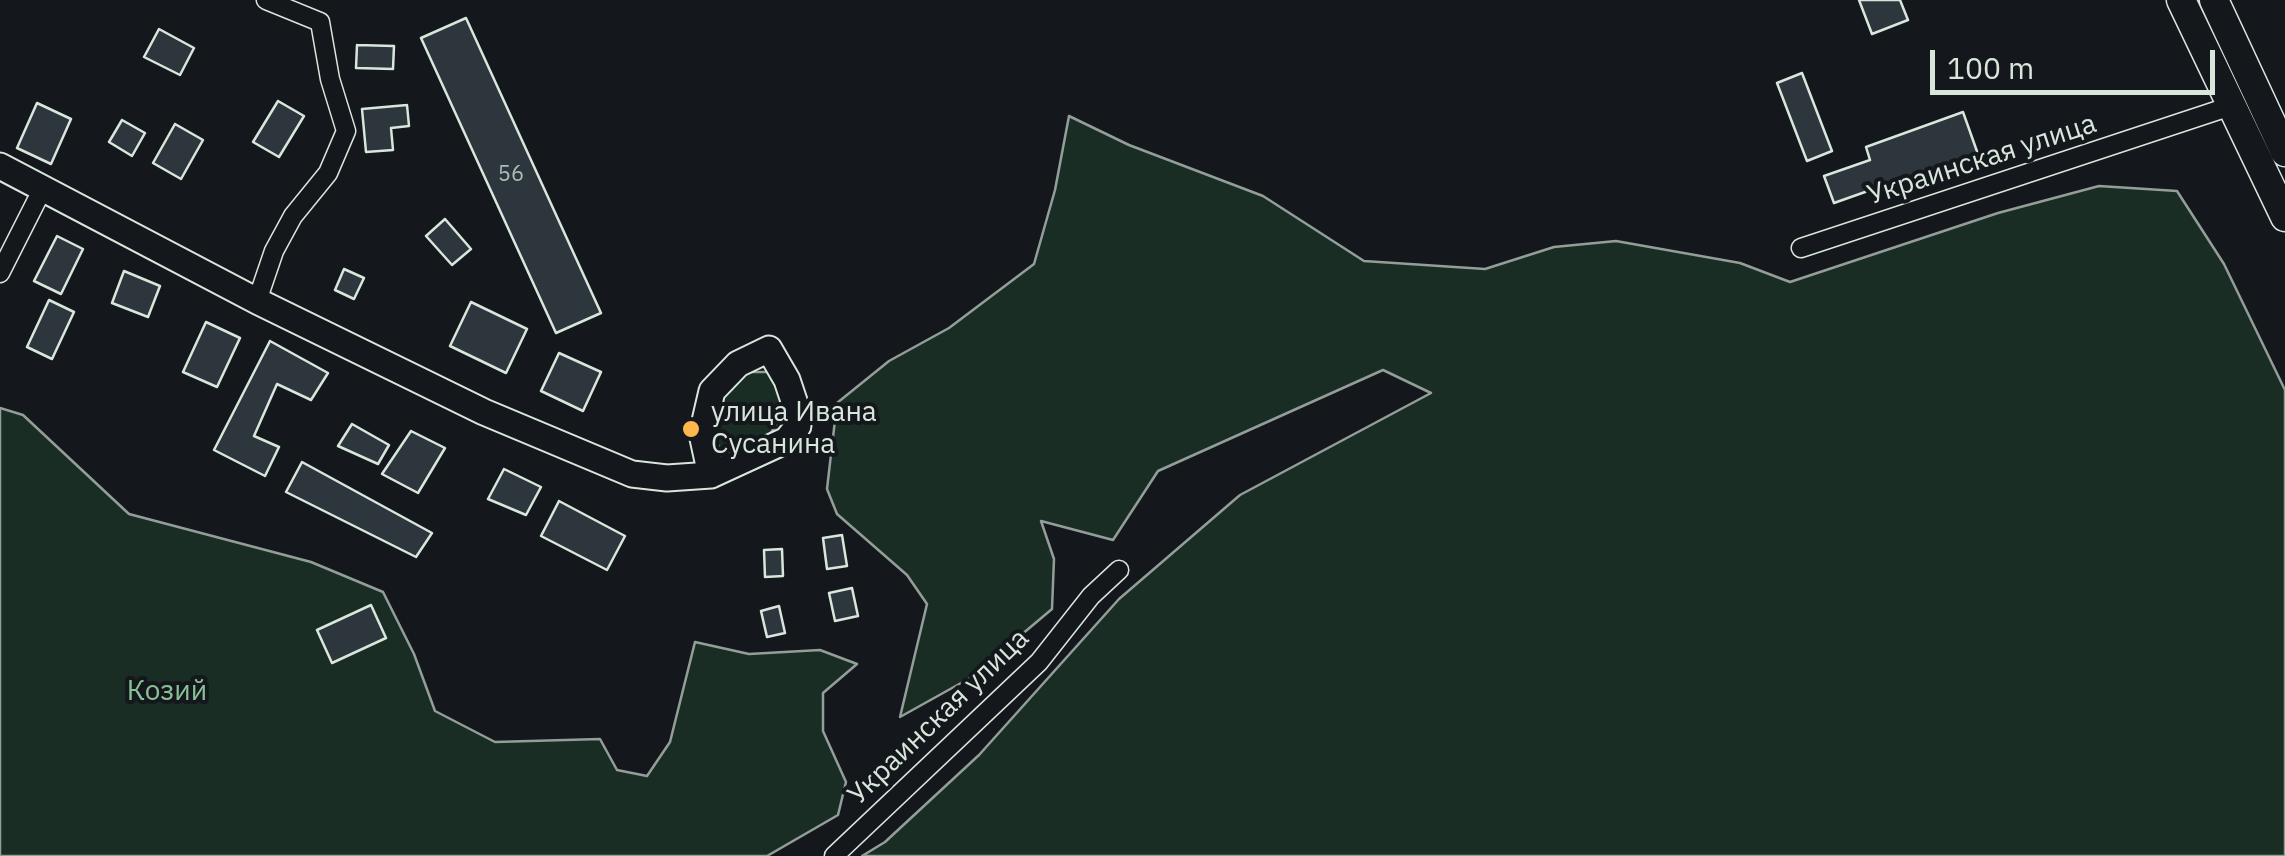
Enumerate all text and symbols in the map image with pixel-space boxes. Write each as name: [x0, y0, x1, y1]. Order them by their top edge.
scale bar: [1935, 30, 2220, 92]
text: 100 m: [1947, 48, 2034, 87]
street label: Украинская улица: [1863, 107, 2101, 213]
house number: 56: [498, 162, 524, 188]
place label: улица Ивана Сусанина: [711, 396, 877, 462]
marker: улица Ивана Сусанина: [680, 418, 702, 440]
street label: Украинская улица: [842, 622, 1036, 812]
park label: Козий: [127, 675, 207, 709]

